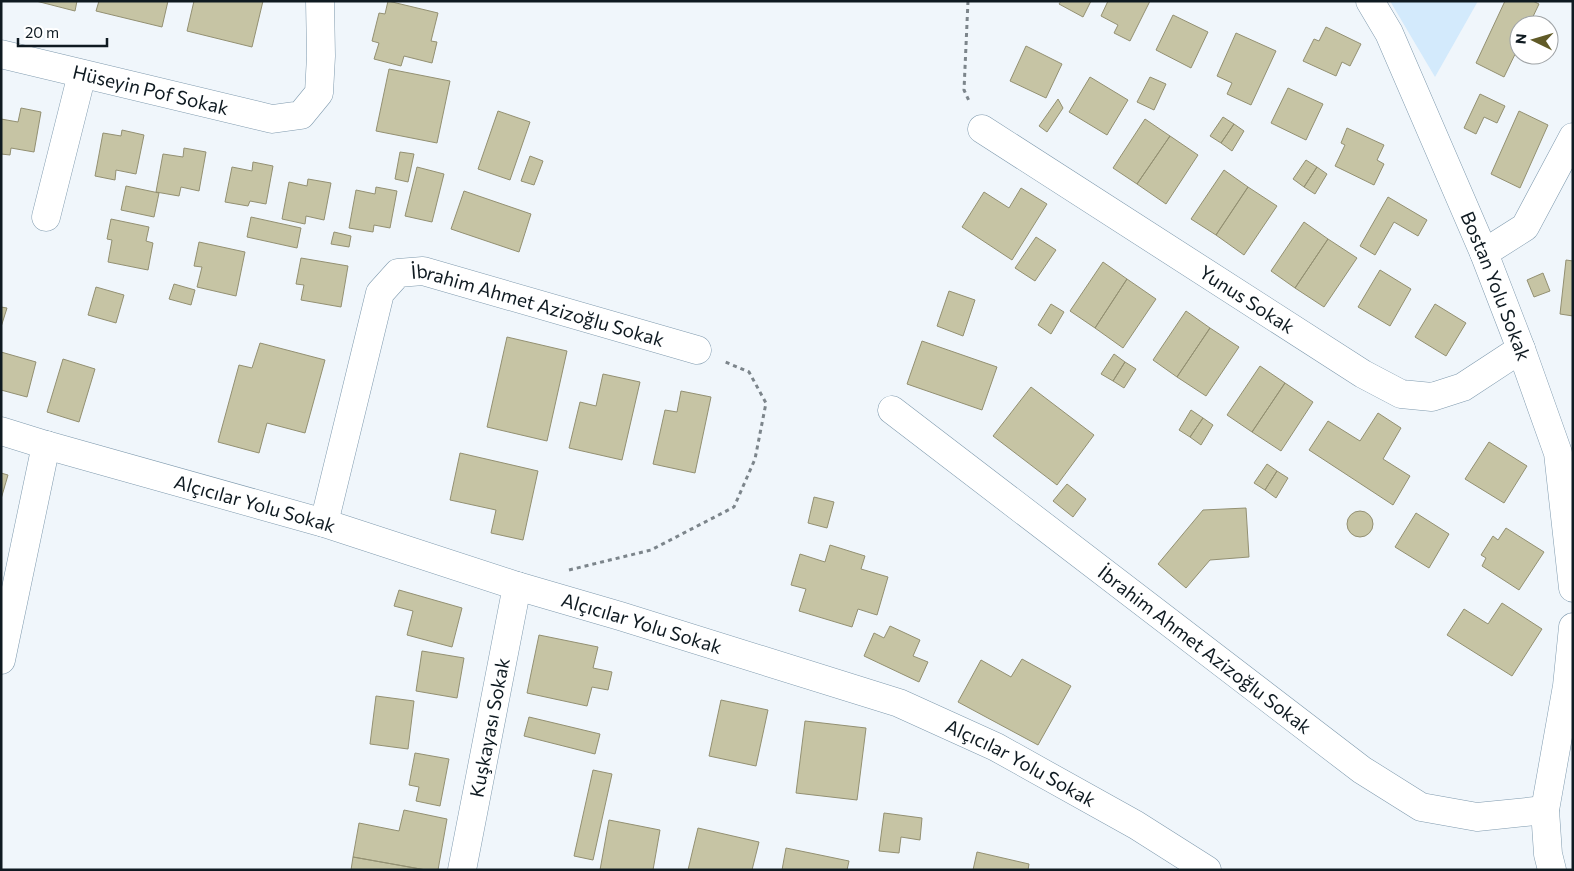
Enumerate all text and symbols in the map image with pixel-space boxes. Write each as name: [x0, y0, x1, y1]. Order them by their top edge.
scale bar: [18, 15, 106, 47]
north arrow: [1509, 15, 1559, 65]
text: 20 m: [25, 23, 59, 41]
text: N: [1512, 33, 1529, 45]
street label: Hüseyin Pof Sokak: [71, 60, 231, 119]
street label: Bostan Yolu Sokak: [1456, 208, 1536, 364]
street label: İbrahim Ahmet Azizoğlu Sokak: [410, 259, 667, 351]
street label: Yunus Sokak: [1195, 260, 1299, 338]
street label: Alçıcılar Yolu Sokak: [172, 470, 339, 537]
street label: İbrahim Ahmet Azizoğlu Sokak: [1094, 560, 1316, 738]
street label: Alçıcılar Yolu Sokak: [559, 588, 725, 658]
street label: Kuşkayası Sokak: [464, 656, 514, 799]
street label: Alçıcılar Yolu Sokak: [942, 714, 1100, 811]

